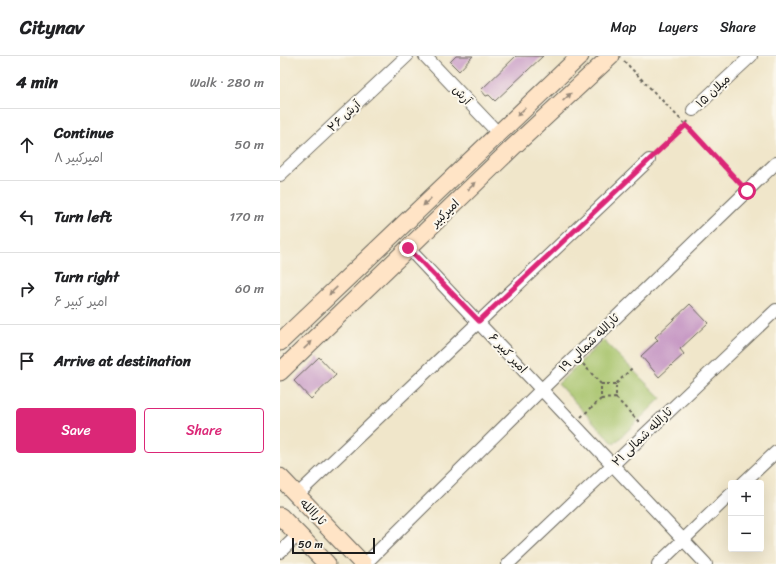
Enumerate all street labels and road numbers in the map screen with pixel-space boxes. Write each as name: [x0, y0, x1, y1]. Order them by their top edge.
street label: میلان ۱۵: [690, 69, 736, 113]
street label: آرش: [447, 80, 478, 111]
street label: آرش ۲۶: [322, 94, 367, 138]
street label: امیرکبیر: [425, 193, 465, 233]
street label: ثارالله شمالی ۱۹: [553, 308, 625, 378]
street label: امیر کبیر ۶: [483, 327, 533, 379]
street label: ثارالله شمالی ۲۱: [606, 402, 678, 472]
street label: ثاراالله: [294, 493, 332, 531]

